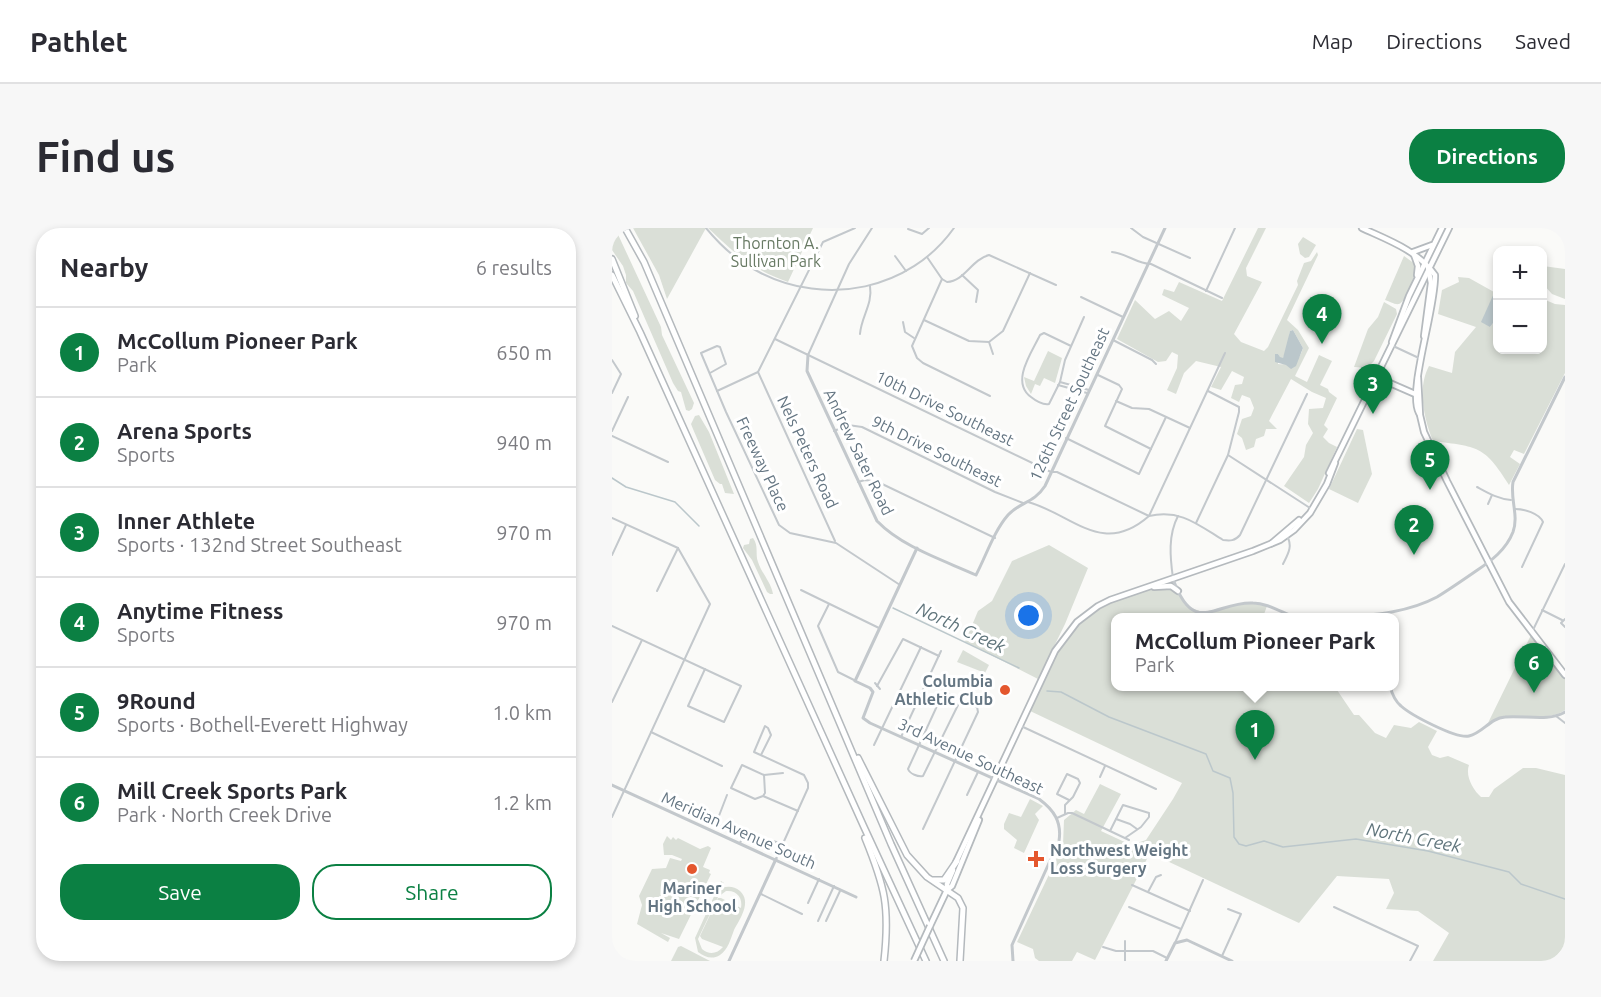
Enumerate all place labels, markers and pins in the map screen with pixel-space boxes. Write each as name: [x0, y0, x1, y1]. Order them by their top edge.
pin: 4: [1302, 294, 1342, 344]
pin: 3: [1354, 364, 1392, 414]
pin: 5: [1410, 440, 1450, 490]
pin: 2: [1394, 506, 1434, 555]
pin: 6: [1514, 644, 1554, 693]
place label: Columbia Athletic Club: [894, 672, 993, 708]
marker: Columbia Athletic Club: [998, 683, 1012, 697]
pin: 1: [1236, 710, 1274, 760]
place label: Northwest Weight Loss Surgery: [1050, 841, 1188, 877]
marker: Northwest Weight Loss Surgery: [1027, 850, 1045, 868]
marker: Mariner High School: [685, 862, 699, 876]
place label: Mariner High School: [647, 879, 737, 915]

